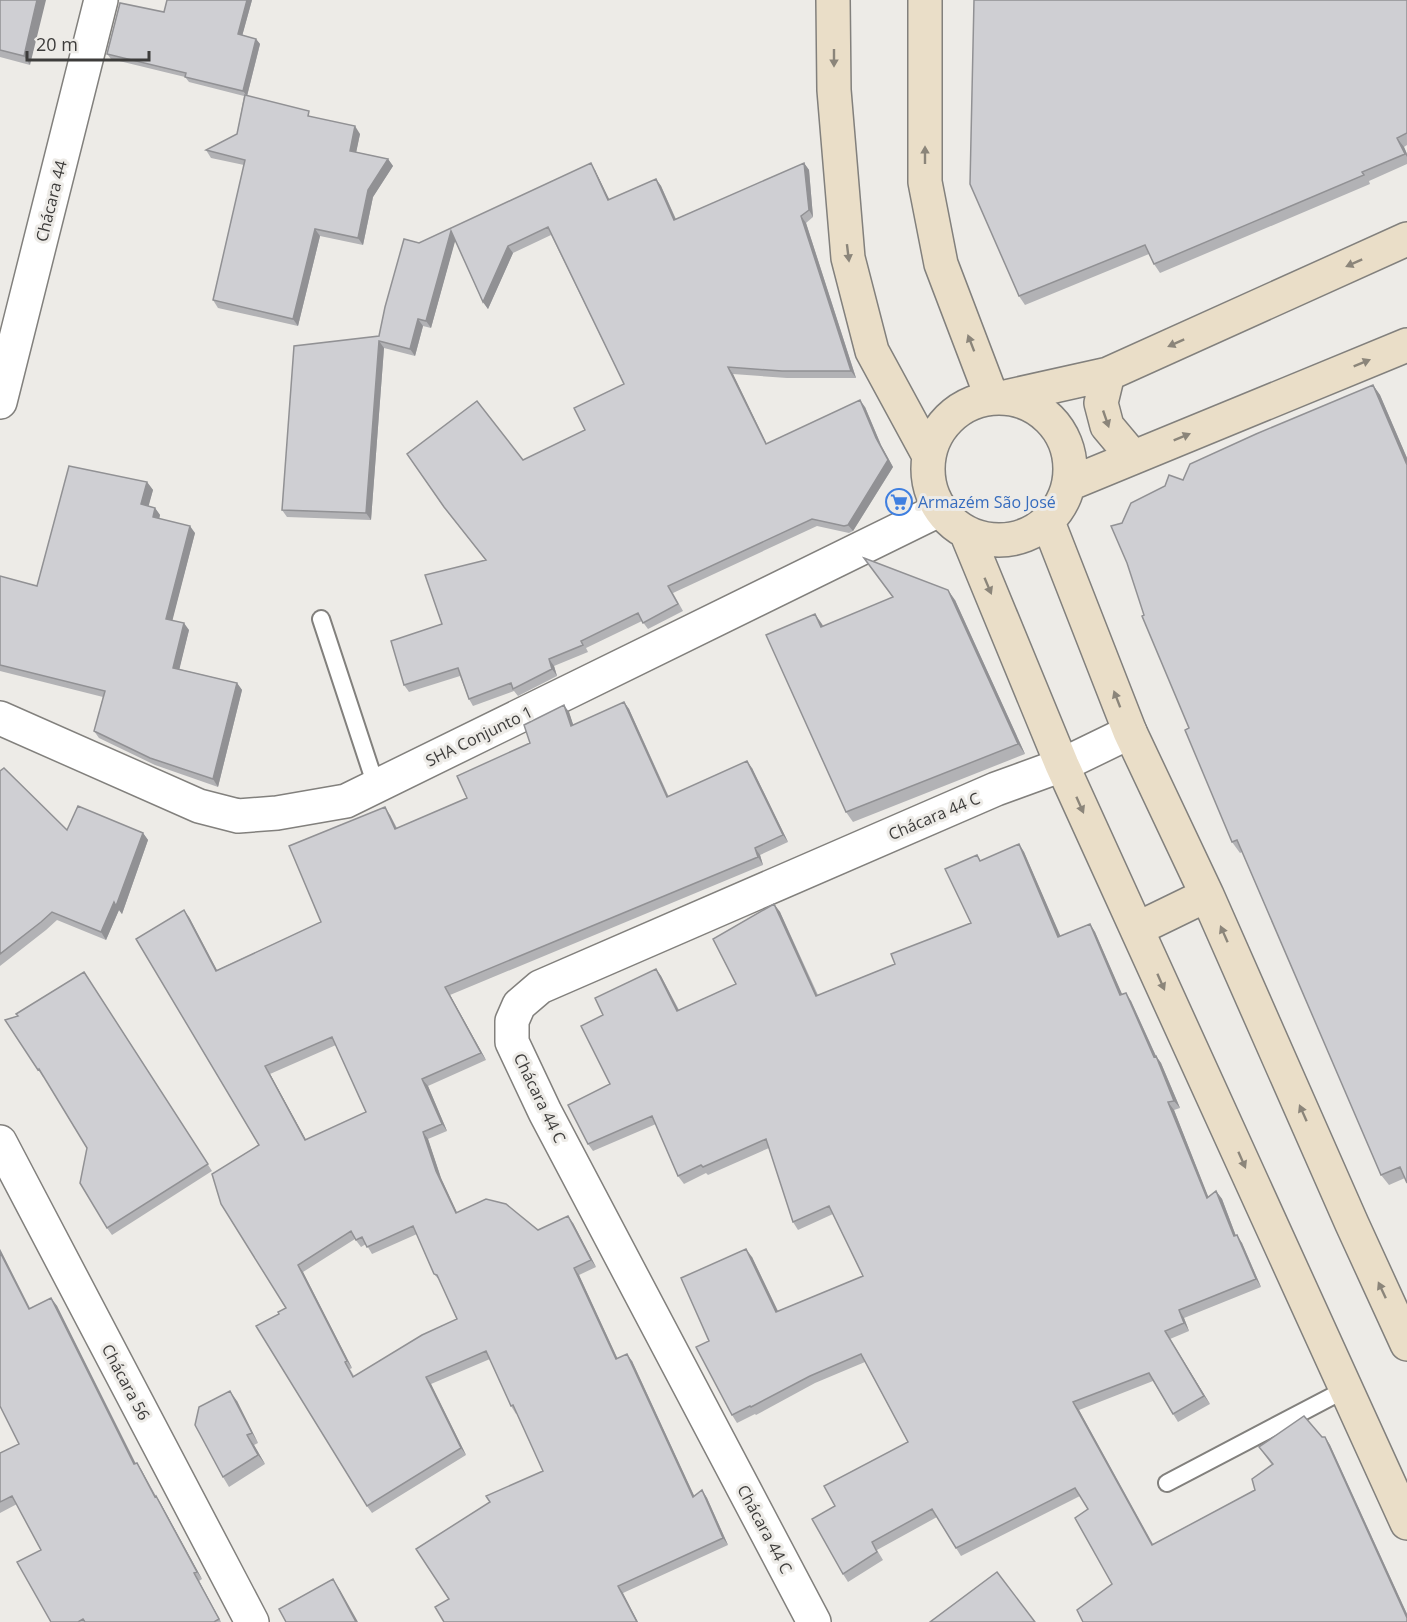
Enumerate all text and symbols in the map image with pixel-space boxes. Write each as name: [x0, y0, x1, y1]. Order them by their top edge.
scale bar: [27, 24, 148, 62]
text: 20 m: [36, 32, 78, 56]
one-way arrow: [829, 49, 839, 68]
one-way arrow: [920, 145, 930, 164]
street label: Chácara 44: [30, 158, 72, 244]
one-way arrow: [843, 243, 853, 262]
one-way arrow: [1345, 258, 1362, 267]
one-way arrow: [966, 334, 975, 352]
one-way arrow: [1168, 339, 1185, 348]
one-way arrow: [1353, 358, 1371, 367]
one-way arrow: [1101, 410, 1111, 428]
one-way arrow: [1173, 432, 1191, 442]
supermarket icon: Armazém São José: [884, 487, 914, 517]
place label: Armazém São José: [918, 491, 1056, 513]
one-way arrow: [983, 578, 993, 596]
one-way arrow: [1112, 690, 1122, 708]
street label: SHA Conjunto 1: [422, 701, 536, 771]
street label: Chácara 44 C: [885, 787, 983, 845]
one-way arrow: [1076, 796, 1085, 813]
one-way arrow: [1219, 925, 1229, 943]
one-way arrow: [1156, 974, 1166, 992]
street label: Chácara 44 C: [509, 1049, 571, 1147]
one-way arrow: [1298, 1104, 1307, 1121]
one-way arrow: [1237, 1151, 1246, 1168]
one-way arrow: [1378, 1282, 1387, 1299]
street label: Chácara 56: [97, 1340, 155, 1424]
street label: Chácara 44 C: [732, 1481, 798, 1577]

